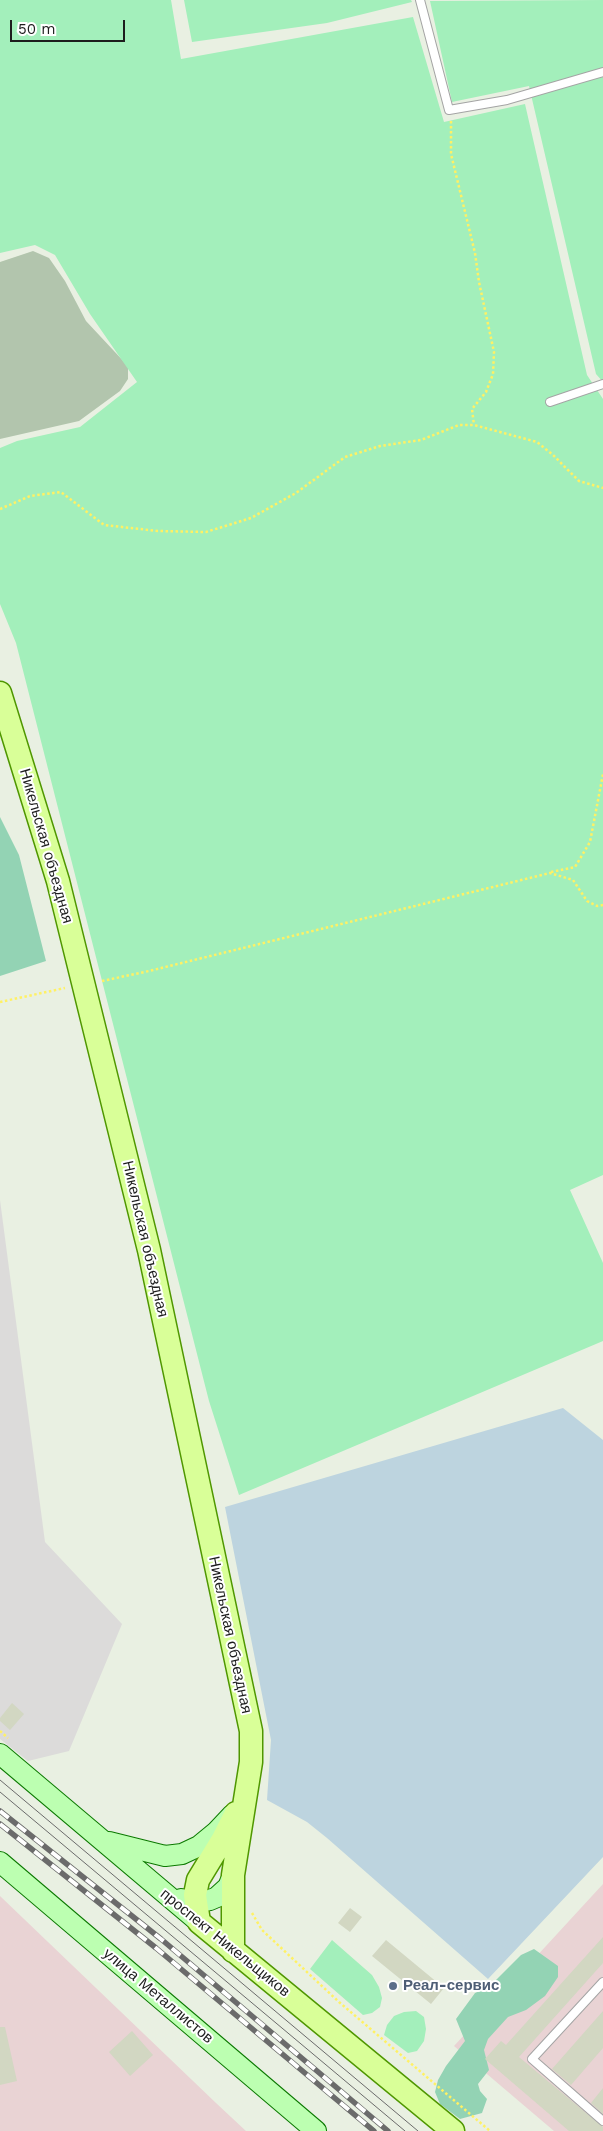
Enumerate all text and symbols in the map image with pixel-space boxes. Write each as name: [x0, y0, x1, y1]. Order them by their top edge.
scale bar: [12, 10, 128, 42]
text: 50 m: [18, 20, 55, 38]
street label: Никельская объездная: [15, 767, 77, 925]
street label: Никельская объездная: [118, 1159, 172, 1319]
street label: Никельская объездная: [205, 1555, 255, 1715]
street label: проспект Никельщиков: [157, 1885, 293, 2001]
street label: улица Металлистов: [99, 1945, 217, 2047]
place label: Реал-сервис: [403, 1977, 499, 1995]
marker: Реал-сервис: [387, 1980, 399, 1992]

